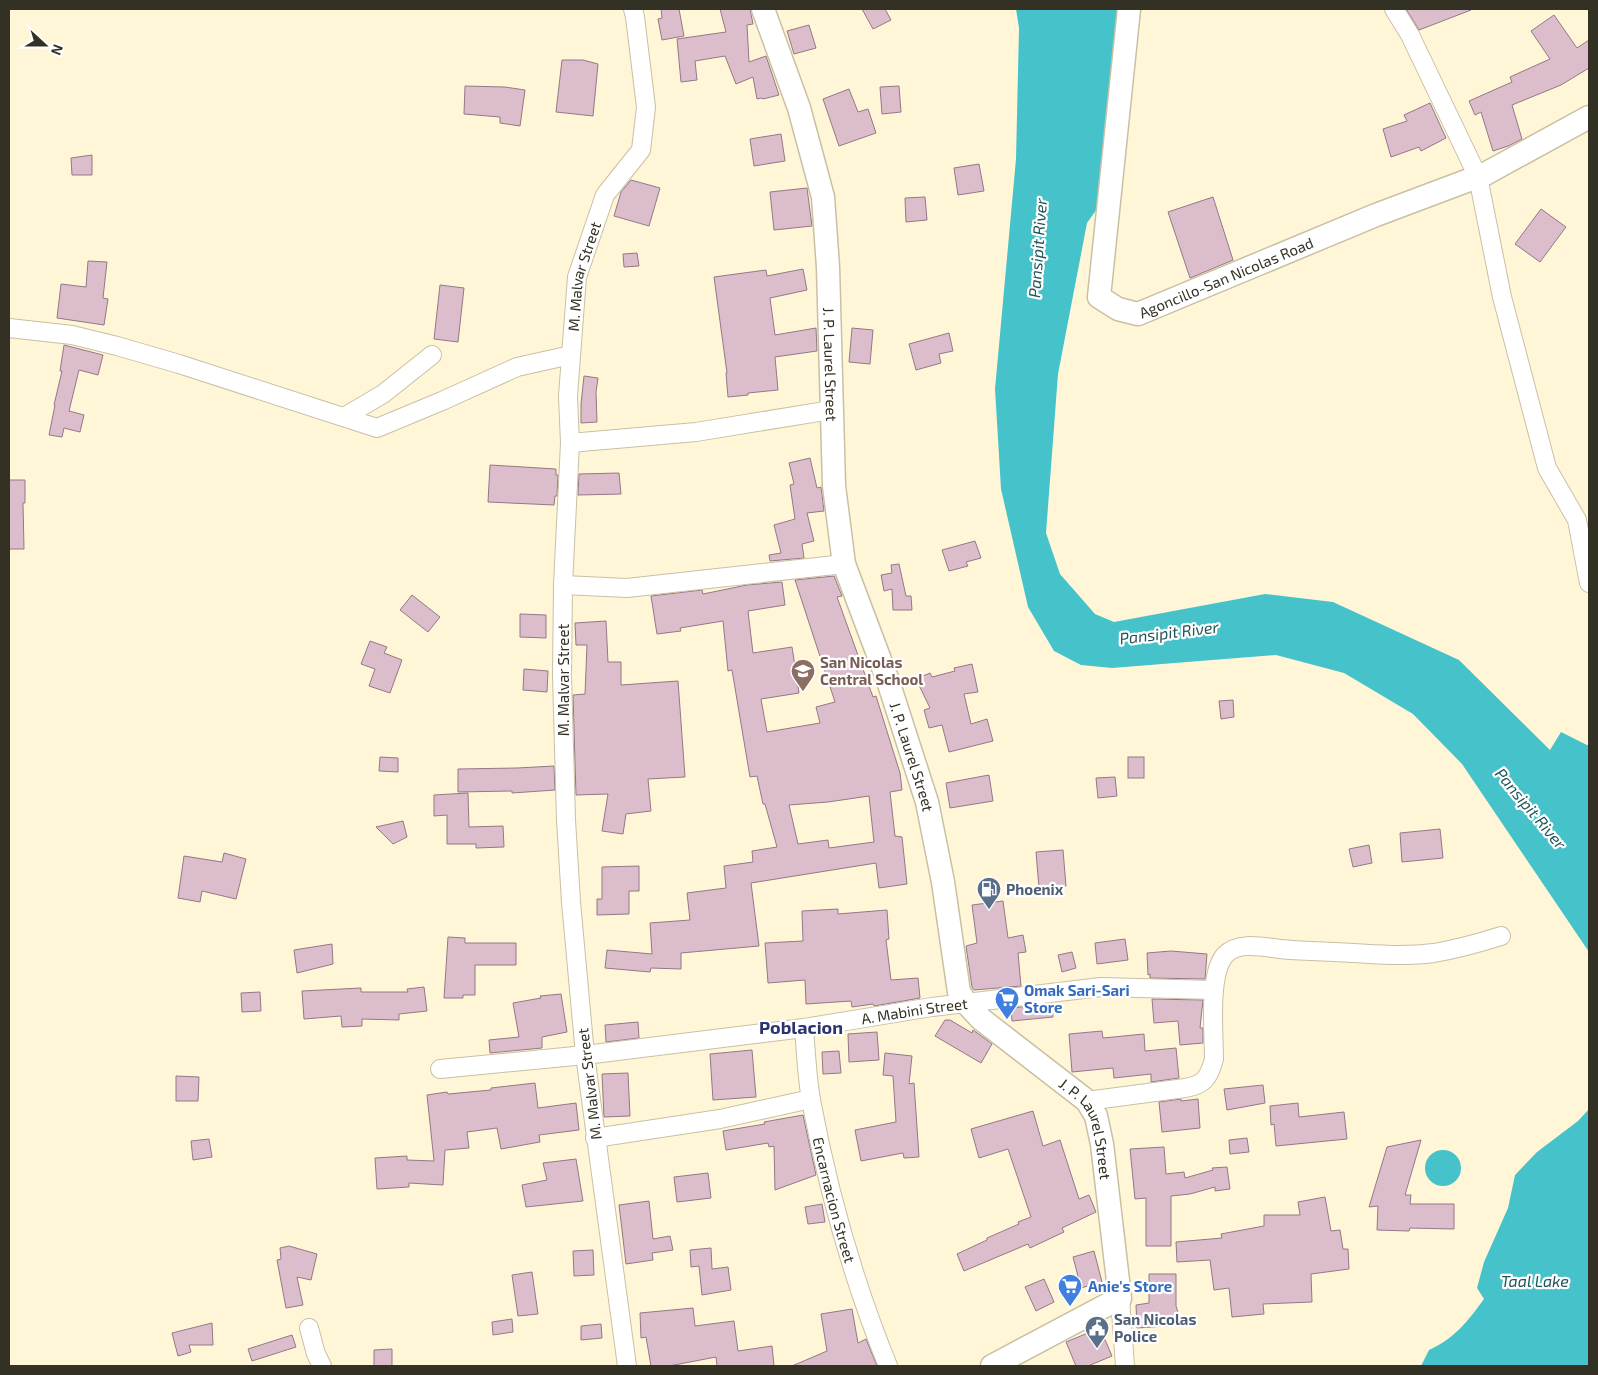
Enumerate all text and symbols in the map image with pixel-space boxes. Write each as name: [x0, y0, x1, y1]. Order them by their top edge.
north arrow: [20, 20, 70, 70]
text: N: [48, 42, 67, 58]
water label: Pansipit River: [1024, 197, 1050, 298]
street label: M. Malvar Street: [564, 219, 604, 332]
street label: Agoncillo-San Nicolas Road: [1136, 233, 1316, 322]
street label: J. P. Laurel Street: [820, 307, 841, 422]
water label: Pansipit River: [1118, 616, 1220, 648]
street label: M. Malvar Street: [554, 624, 572, 736]
place label: San Nicolas Central School: [820, 653, 923, 688]
school or university icon: San Nicolas Central School: [790, 658, 816, 692]
street label: J. P. Laurel Street: [886, 700, 938, 813]
water label: Pansipit River: [1492, 764, 1571, 853]
fuel station icon: Phoenix: [976, 876, 1002, 910]
place label: Phoenix: [1006, 880, 1064, 898]
place label: Omak Sari-Sari Store: [1024, 981, 1130, 1016]
supermarket icon: Omak Sari-Sari Store: [994, 986, 1020, 1020]
street label: A. Mabini Street: [860, 994, 969, 1027]
district label: Poblacion: [759, 1016, 843, 1038]
street label: M. Malvar Street: [573, 1027, 605, 1141]
street label: J. P. Laurel Street: [1056, 1074, 1115, 1181]
street label: Encarnacion Street: [810, 1135, 860, 1265]
water label: Taal Lake: [1501, 1271, 1569, 1290]
supermarket icon: Anie's Store: [1057, 1273, 1083, 1307]
place label: Anie's Store: [1088, 1277, 1172, 1295]
place label: San Nicolas Police: [1114, 1310, 1196, 1345]
public building icon: San Nicolas Police: [1084, 1315, 1110, 1349]

